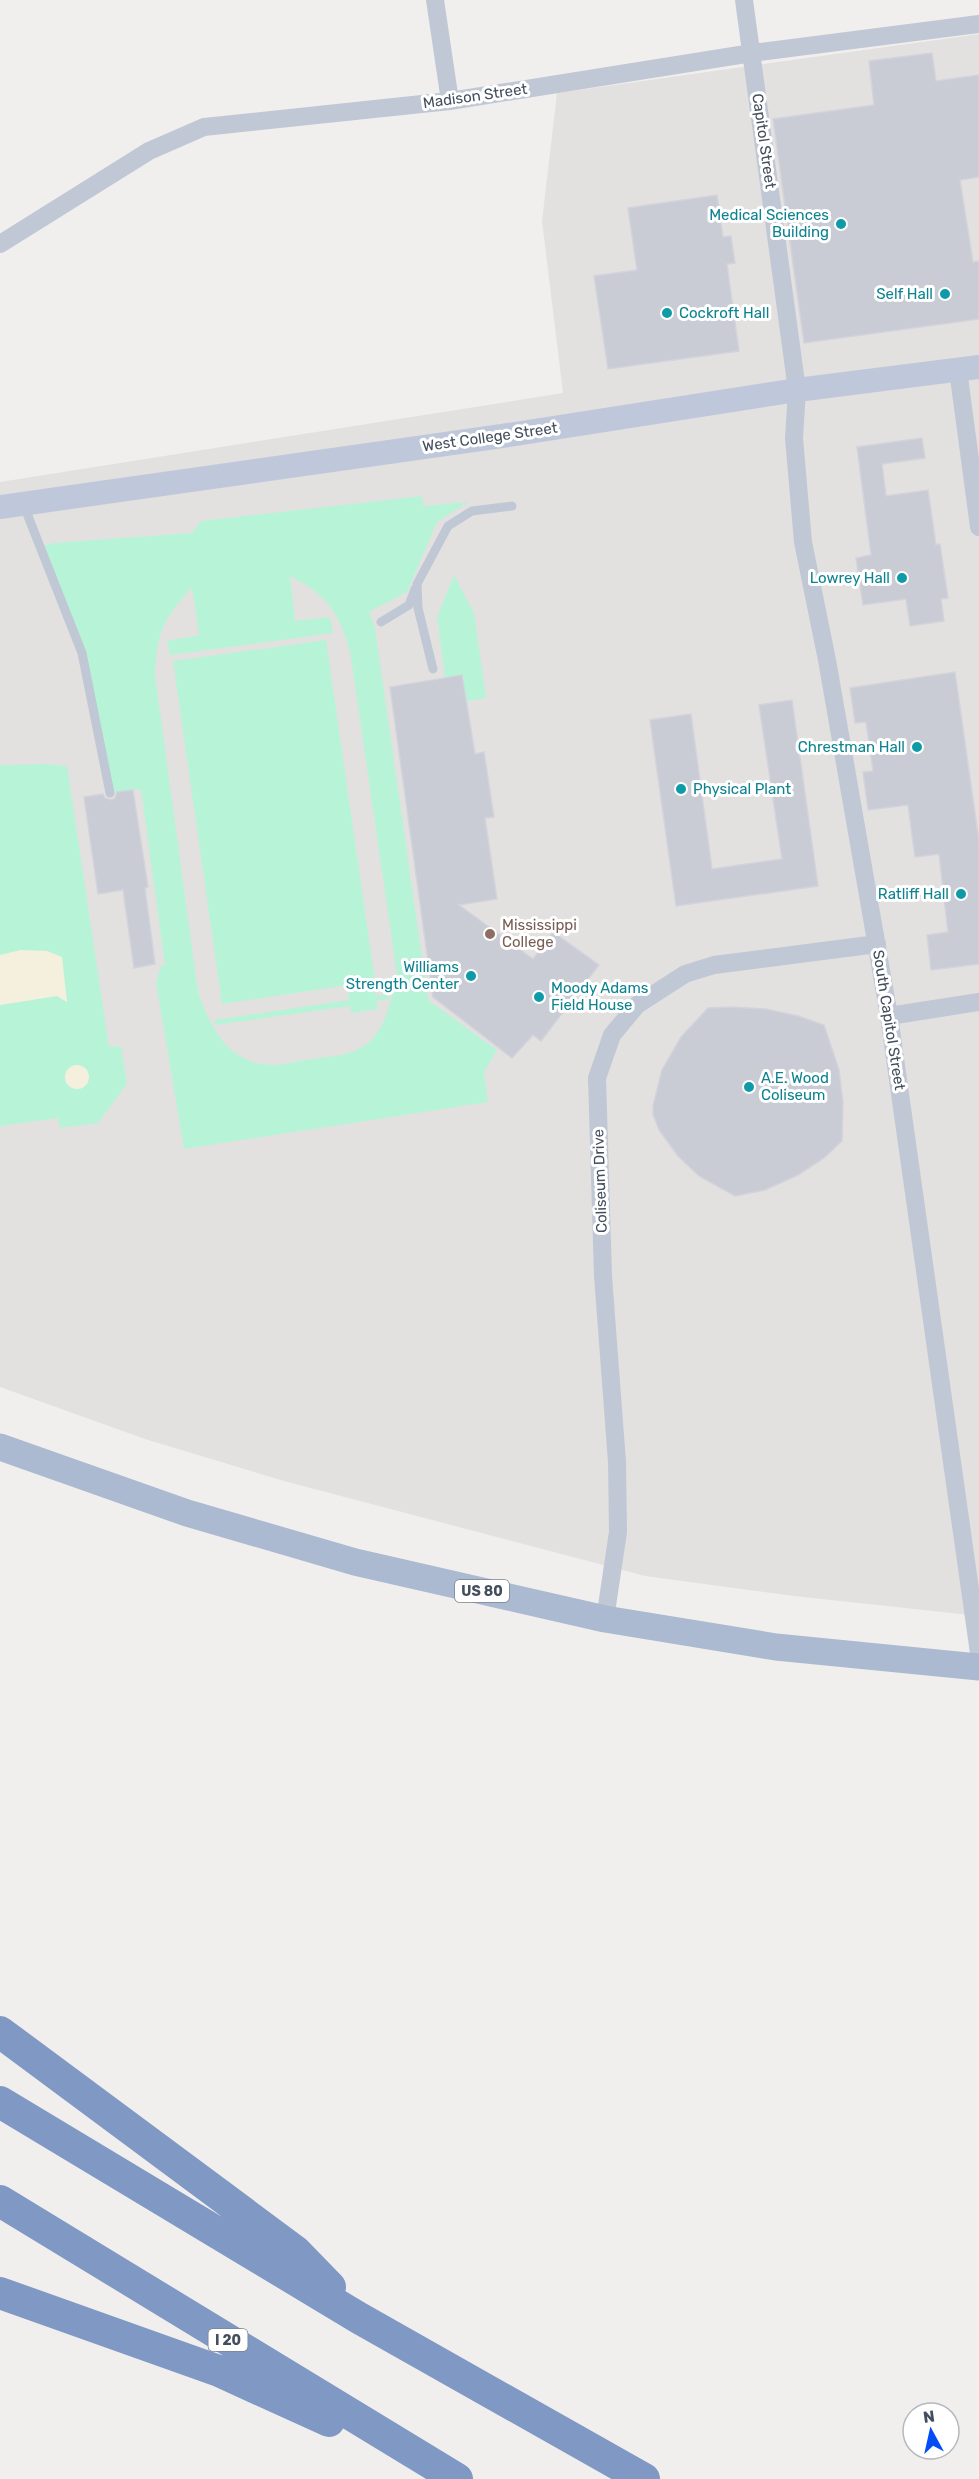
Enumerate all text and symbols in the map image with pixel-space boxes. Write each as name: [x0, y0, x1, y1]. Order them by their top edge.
street label: Madison Street: [422, 80, 528, 112]
street label: Capitol Street: [748, 92, 780, 190]
place label: Medical Sciences Building: [709, 206, 829, 241]
marker: Medical Sciences Building: [834, 217, 848, 231]
place label: Self Hall: [876, 285, 933, 303]
marker: Self Hall: [938, 287, 952, 301]
place label: Cockroft Hall: [679, 304, 769, 322]
marker: Cockroft Hall: [660, 306, 674, 320]
street label: West College Street: [421, 419, 559, 455]
place label: Lowrey Hall: [810, 569, 890, 587]
marker: Lowrey Hall: [895, 571, 909, 585]
place label: Chrestman Hall: [798, 738, 905, 756]
marker: Chrestman Hall: [910, 740, 924, 754]
place label: Physical Plant: [693, 780, 791, 798]
marker: Physical Plant: [674, 782, 688, 796]
place label: Ratliff Hall: [878, 885, 949, 903]
marker: Ratliff Hall: [954, 887, 968, 901]
place label: Mississippi College: [502, 916, 577, 951]
marker: Mississippi College: [483, 927, 497, 941]
street label: South Capitol Street: [869, 949, 909, 1091]
place label: Williams Strength Center: [346, 958, 459, 993]
marker: Williams Strength Center: [464, 969, 478, 983]
place label: Moody Adams Field House: [551, 979, 649, 1014]
marker: Moody Adams Field House: [532, 990, 546, 1004]
place label: A.E. Wood Coliseum: [761, 1069, 829, 1104]
marker: A.E. Wood Coliseum: [742, 1080, 756, 1094]
street label: Coliseum Drive: [589, 1129, 611, 1233]
road number: US 80: [455, 1580, 509, 1602]
road number: I 20: [208, 2329, 248, 2351]
north arrow: [901, 2401, 961, 2461]
text: N: [922, 2406, 936, 2427]

